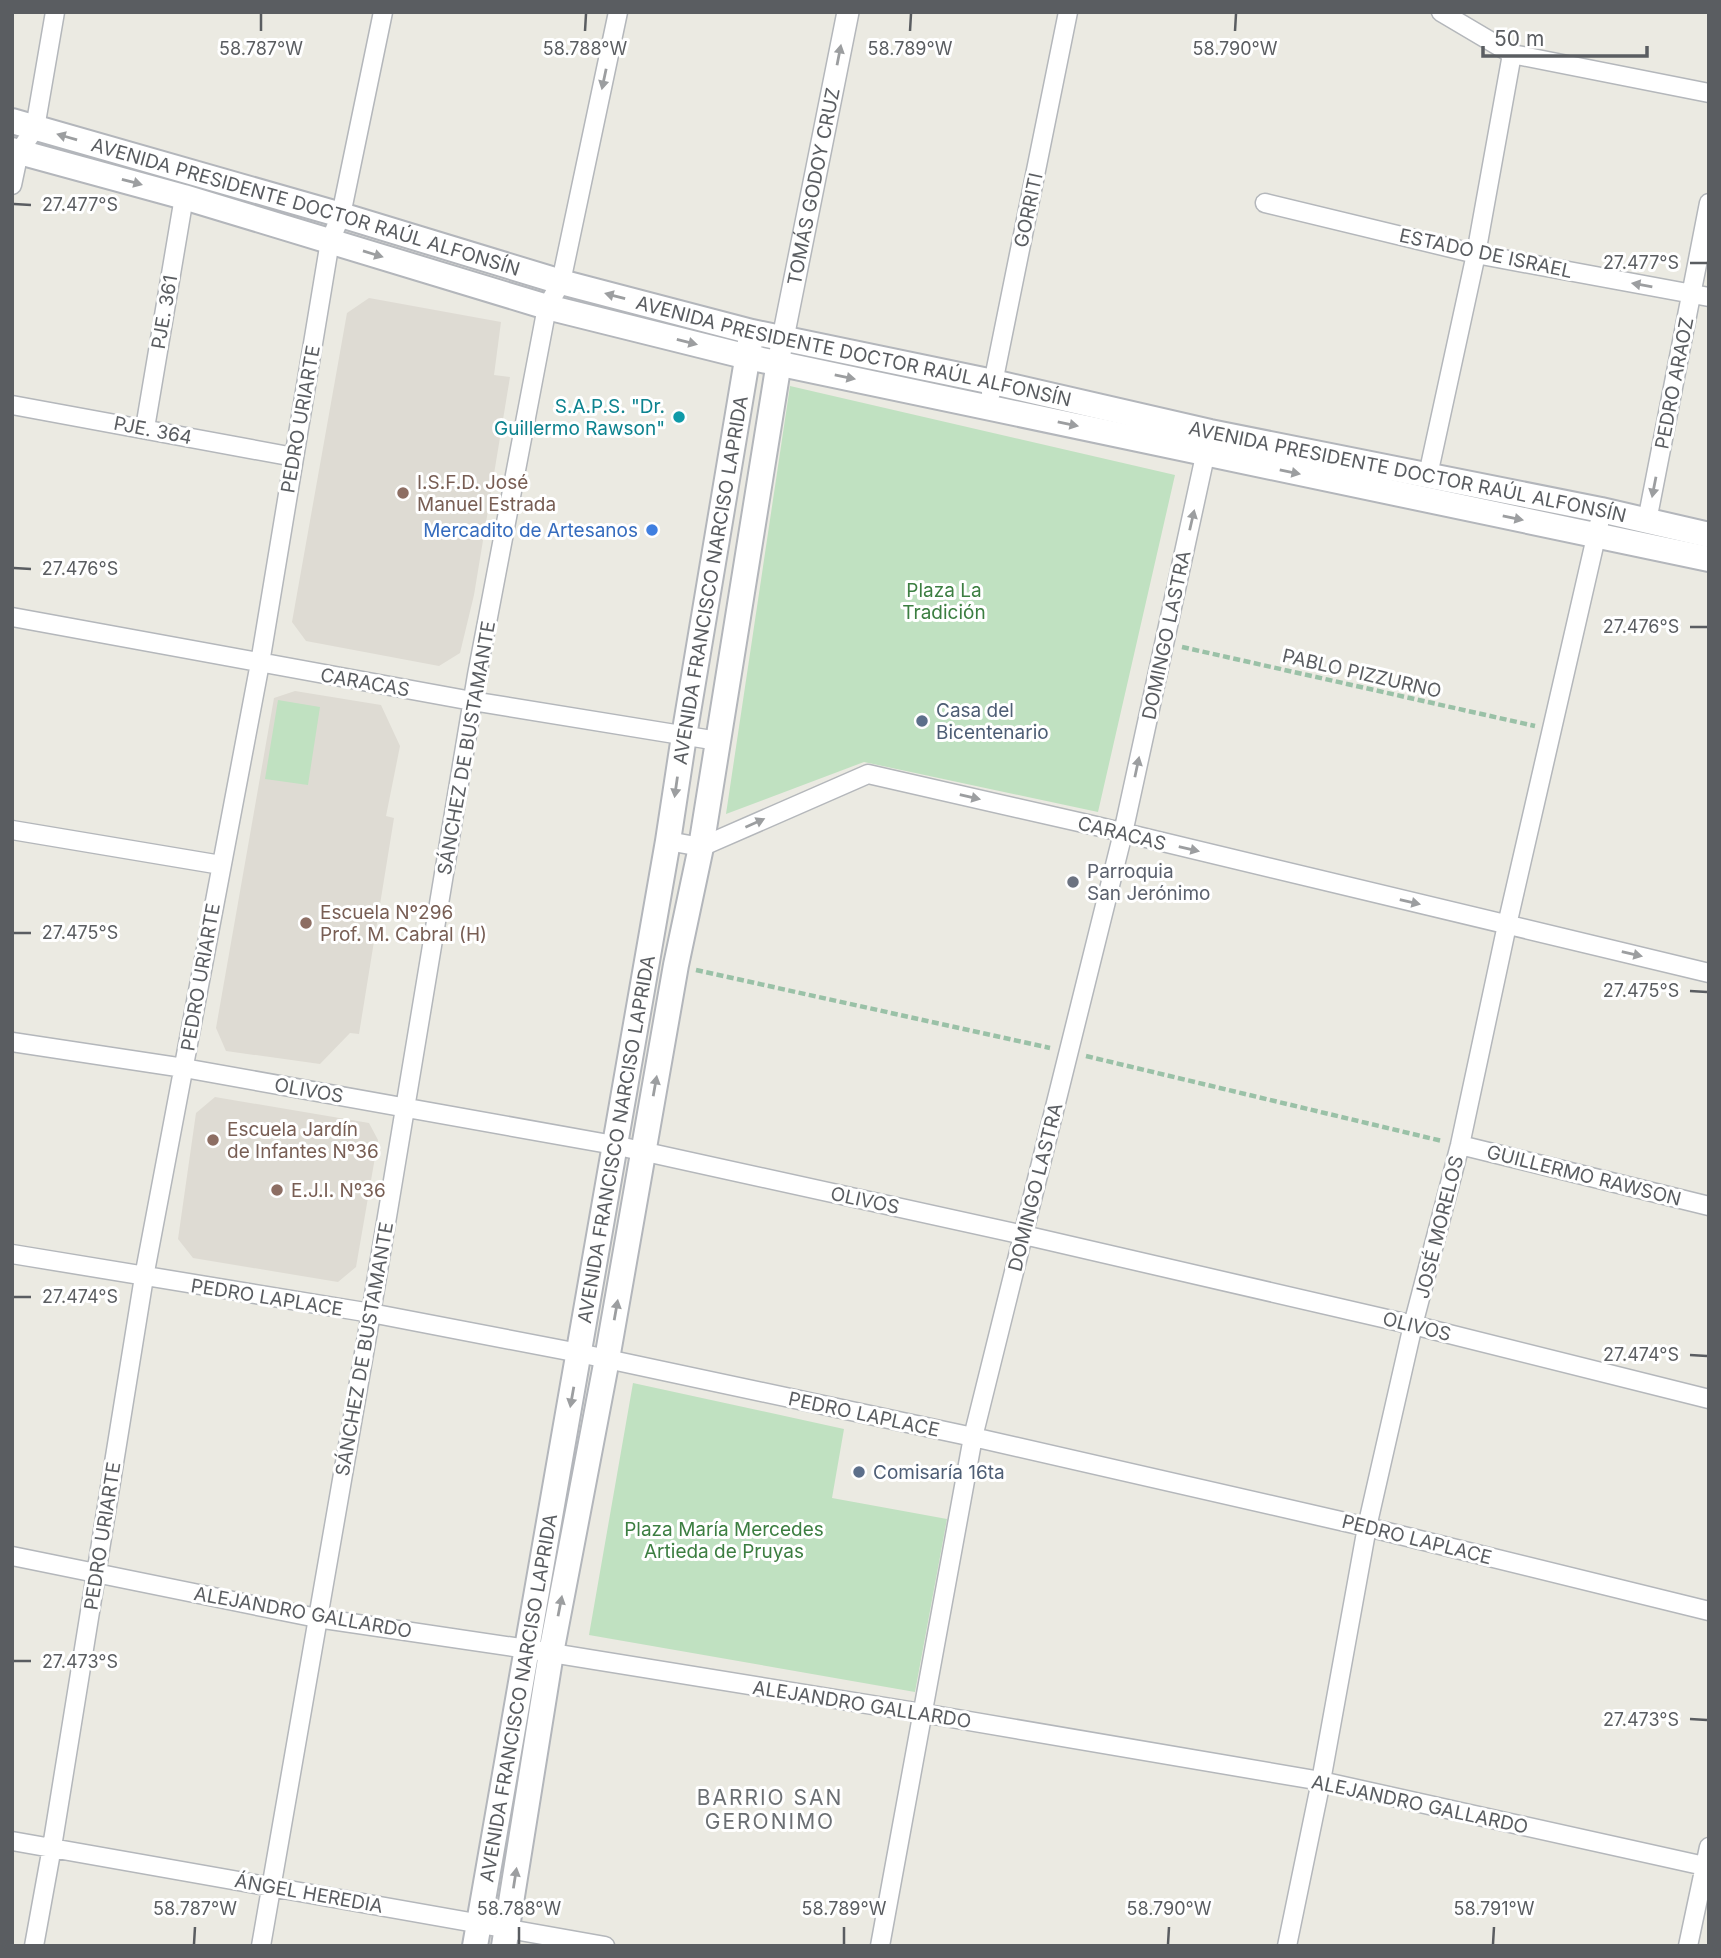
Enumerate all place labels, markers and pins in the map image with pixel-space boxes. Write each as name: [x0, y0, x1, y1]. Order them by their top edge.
place label: S.A.P.S. "Dr. Guillermo Rawson": [494, 395, 665, 440]
marker: S.A.P.S. "Dr. Guillermo Rawson": [671, 409, 687, 425]
place label: I.S.F.D. José Manuel Estrada: [417, 471, 556, 516]
marker: I.S.F.D. José Manuel Estrada: [395, 485, 411, 501]
place label: Mercadito de Artesanos: [423, 519, 638, 542]
marker: Mercadito de Artesanos: [644, 522, 660, 538]
place label: Casa del Bicentenario: [936, 699, 1049, 744]
marker: Casa del Bicentenario: [914, 713, 930, 729]
place label: Parroquia San Jerónimo: [1087, 860, 1210, 905]
marker: Parroquia San Jerónimo: [1065, 874, 1081, 890]
place label: Escuela Nº296 Prof. M. Cabral (H): [320, 901, 487, 946]
marker: Escuela Nº296 Prof. M. Cabral (H): [298, 915, 314, 931]
place label: Escuela Jardín de Infantes Nº36: [227, 1118, 379, 1163]
marker: Escuela Jardín de Infantes Nº36: [205, 1132, 221, 1148]
place label: E.J.I. Nº36: [291, 1179, 386, 1202]
marker: E.J.I. Nº36: [269, 1182, 285, 1198]
place label: Comisaría 16ta: [873, 1461, 1005, 1484]
marker: Comisaría 16ta: [851, 1464, 867, 1480]

